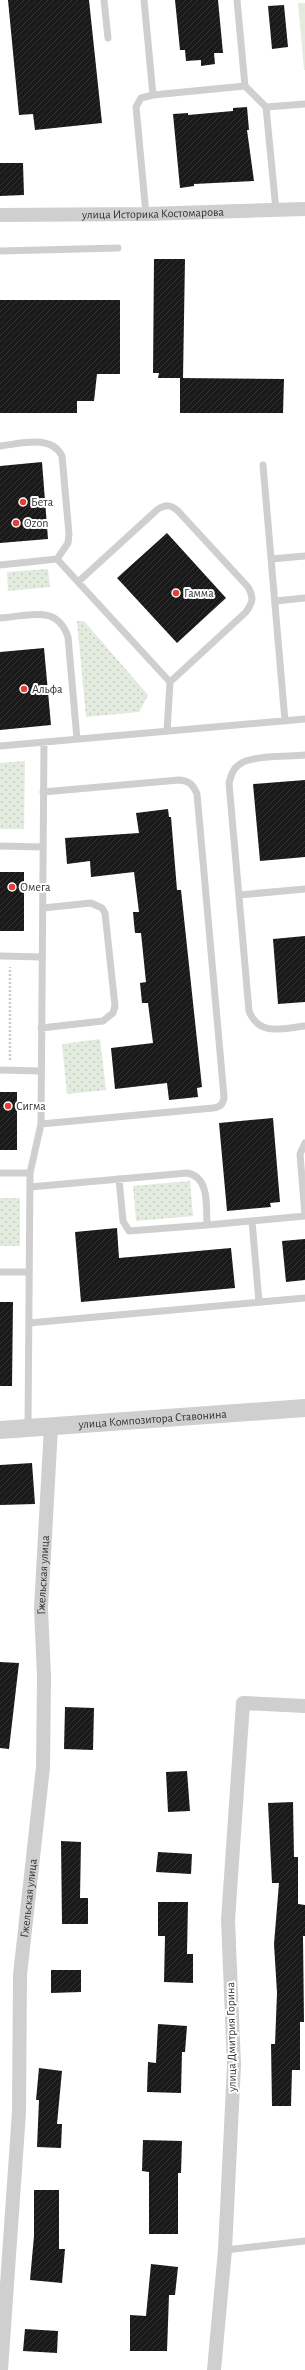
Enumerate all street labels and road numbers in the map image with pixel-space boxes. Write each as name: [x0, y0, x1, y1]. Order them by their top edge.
street label: улица Историка Костомарова: [81, 206, 225, 221]
street label: улица Композитора Ставонина: [77, 1408, 228, 1431]
street label: Гжельская улица: [35, 1534, 51, 1615]
street label: Гжельская улица: [18, 1857, 39, 1938]
street label: улица Дмитрия Горина: [224, 1982, 239, 2093]

